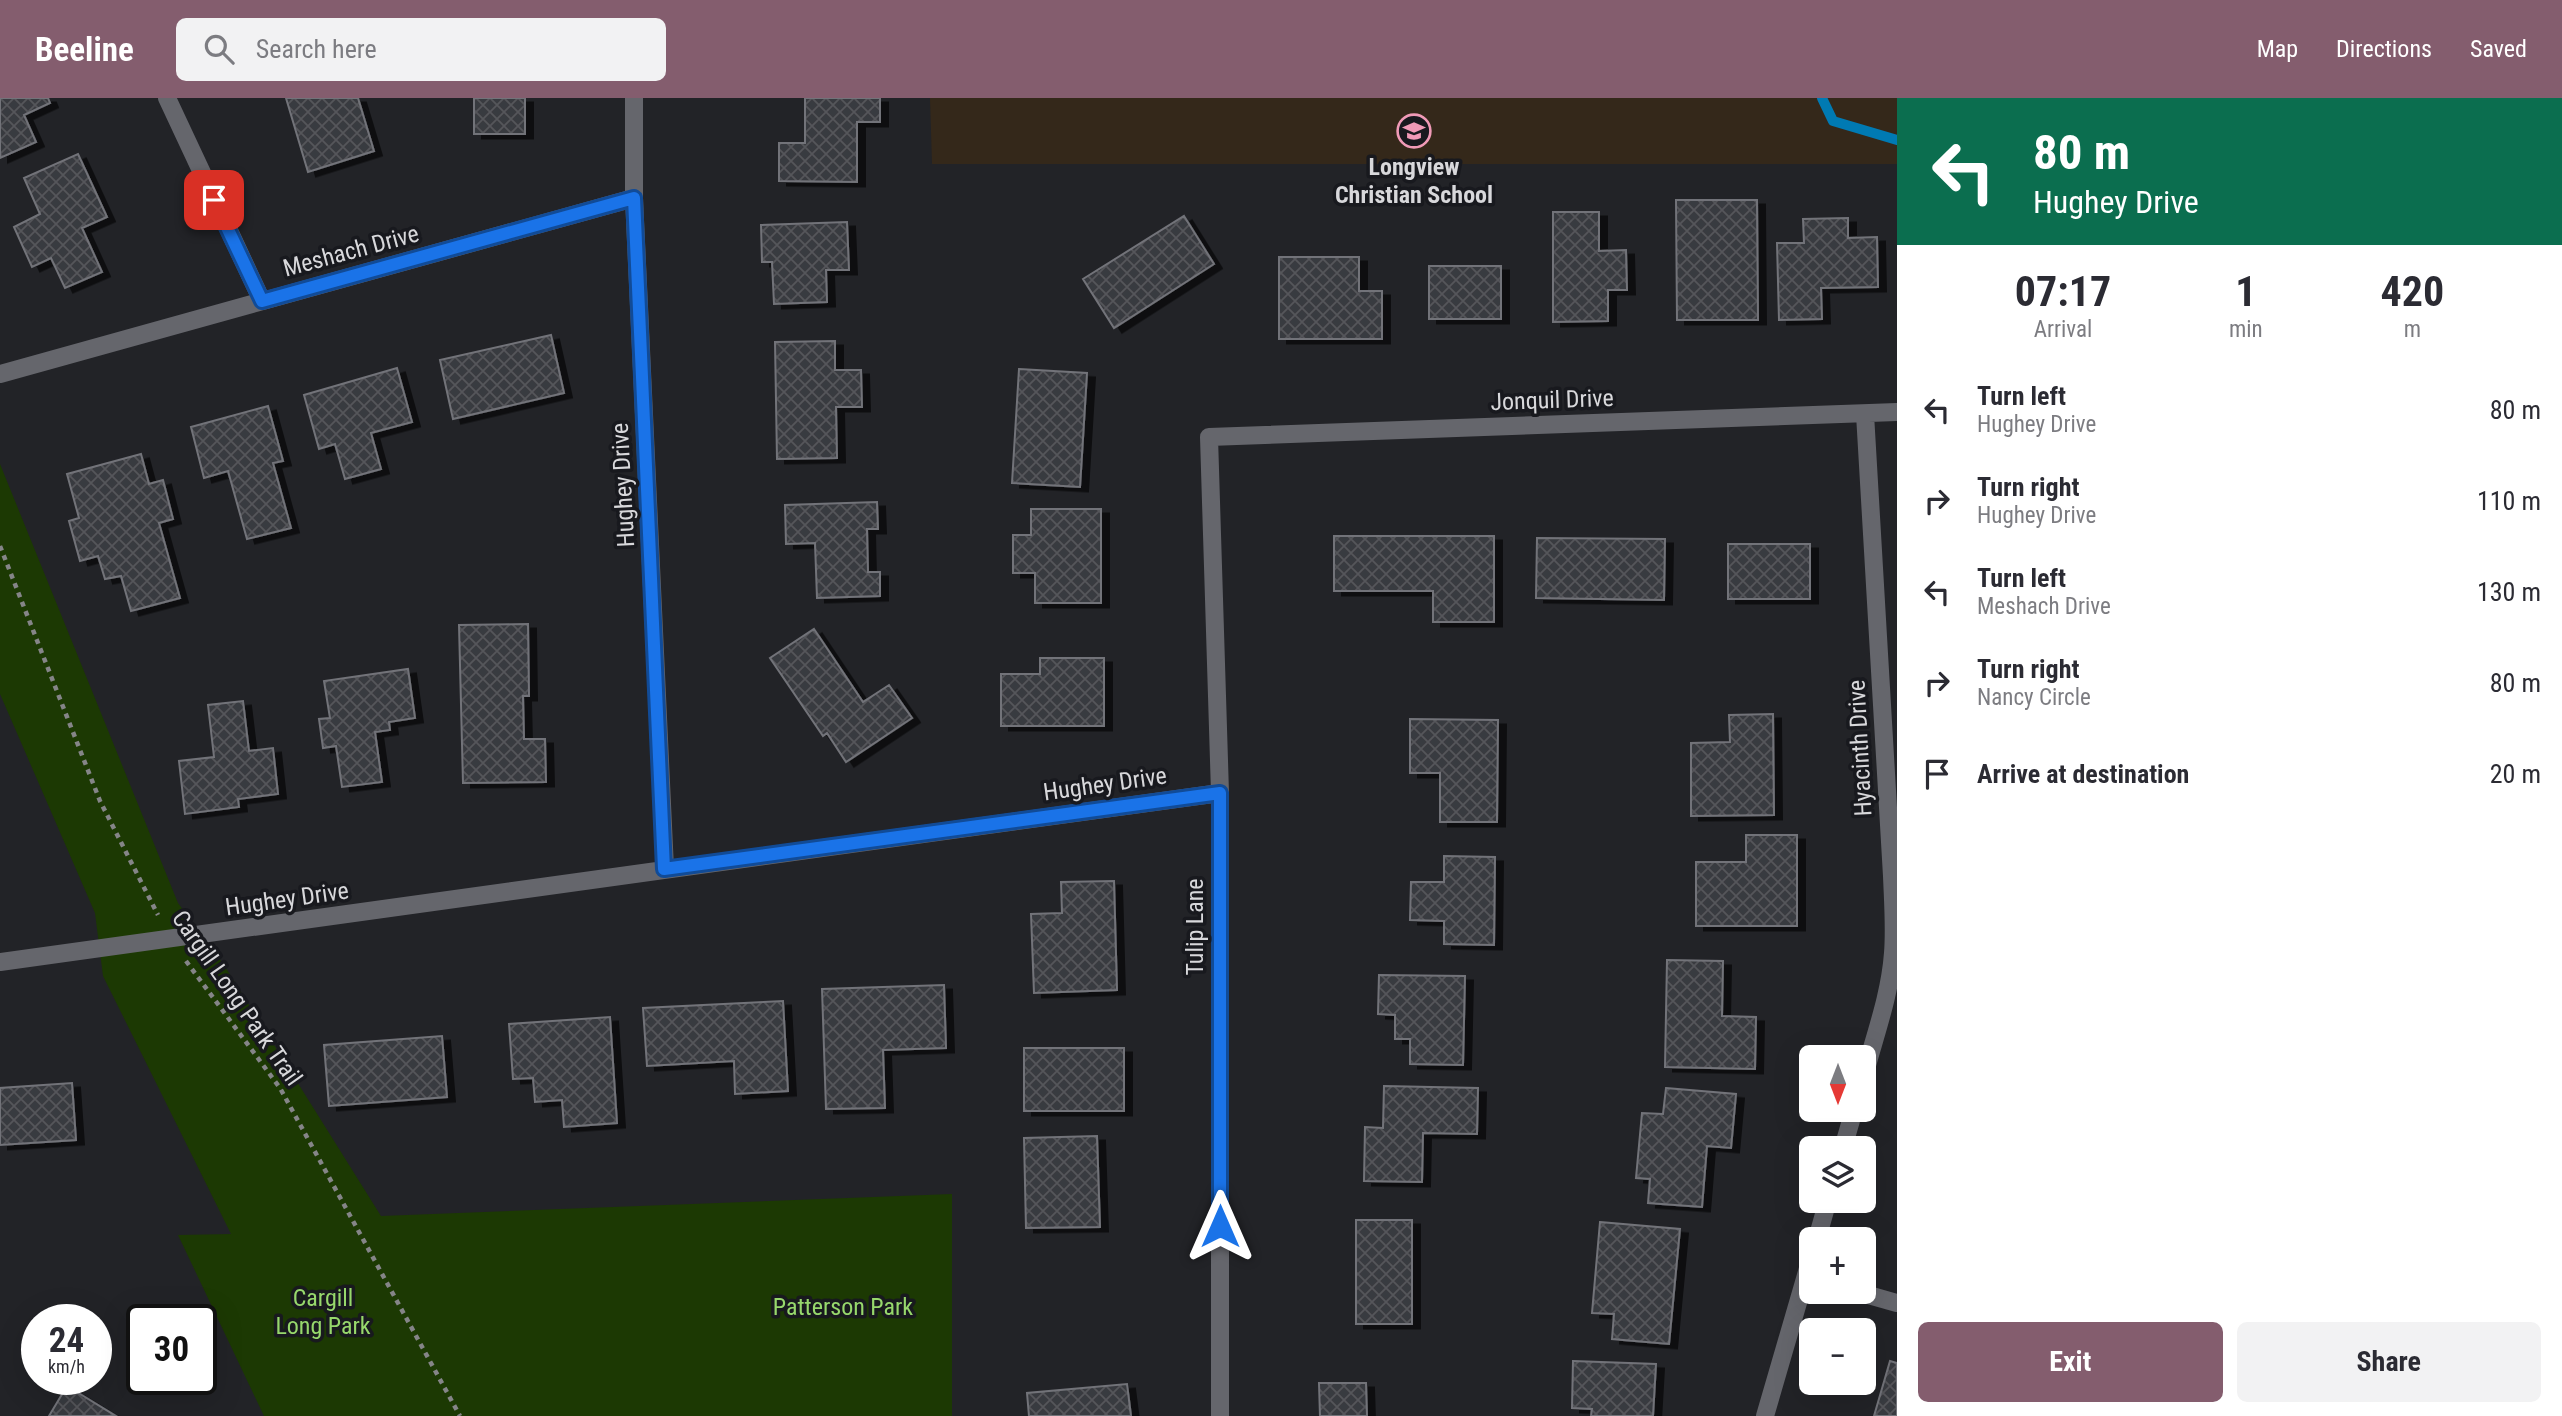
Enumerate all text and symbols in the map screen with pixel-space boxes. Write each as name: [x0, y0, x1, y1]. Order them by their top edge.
search box: [176, 18, 666, 81]
text: Beeline: [35, 30, 134, 69]
icon: search: [200, 30, 238, 68]
text: Search here: [256, 34, 377, 64]
text: Map: [2257, 35, 2298, 63]
text: Directions: [2336, 35, 2432, 63]
text: Saved: [2470, 35, 2527, 63]
school or university icon: Longview Christian School: [1395, 112, 1433, 150]
text: 80 m: [2033, 124, 2130, 181]
icon: left: [1918, 126, 2009, 217]
place label: Longview Christian School: [1335, 153, 1493, 209]
pin: [184, 170, 244, 230]
icon: arrive: [195, 181, 233, 219]
text: Hughey Drive: [2033, 183, 2199, 221]
street label: Meshach Drive: [280, 219, 422, 283]
text: 07:17: [2015, 267, 2111, 316]
text: 1: [2235, 267, 2256, 316]
text: 420: [2380, 267, 2444, 316]
text: Arrival: [2034, 316, 2092, 343]
text: min: [2229, 316, 2263, 343]
text: m: [2404, 316, 2421, 343]
text: Turn left: [1977, 381, 2066, 411]
street label: Jonquil Drive: [1490, 384, 1614, 416]
icon: left: [1918, 391, 1956, 429]
text: 80 m: [2490, 395, 2541, 425]
text: Hughey Drive: [1977, 411, 2096, 438]
street label: Hughey Drive: [606, 422, 640, 548]
text: Turn right: [1977, 472, 2079, 502]
icon: right: [1918, 482, 1956, 520]
text: 110 m: [2477, 486, 2541, 516]
text: Hughey Drive: [1977, 502, 2096, 529]
text: Turn left: [1977, 563, 2066, 593]
icon: left: [1918, 573, 1956, 611]
text: 130 m: [2477, 577, 2541, 607]
text: Meshach Drive: [1977, 593, 2111, 620]
text: Turn right: [1977, 654, 2079, 684]
icon: right: [1918, 664, 1956, 702]
text: 80 m: [2490, 668, 2541, 698]
street label: Hyacinth Drive: [1842, 679, 1878, 817]
text: Nancy Circle: [1977, 684, 2091, 711]
icon: arrive: [1918, 755, 1956, 793]
text: Arrive at destination: [1977, 759, 2189, 789]
text: 20 m: [2490, 759, 2541, 789]
street label: Hughey Drive: [1041, 761, 1169, 807]
street label: Hughey Drive: [223, 876, 351, 922]
street label: Tulip Lane: [1181, 878, 1209, 976]
street label: Cargill Long Park Trail: [166, 905, 308, 1091]
north arrow: [1799, 1045, 1876, 1122]
map controls: [1799, 1045, 1876, 1395]
button: layers: [1799, 1136, 1876, 1213]
position arrow: [1183, 1189, 1257, 1263]
button: +: [1799, 1227, 1876, 1304]
park label: Cargill Long Park: [275, 1284, 371, 1340]
park label: Patterson Park: [773, 1293, 913, 1321]
speed limit sign: 30: [126, 1304, 217, 1395]
button: −: [1799, 1318, 1876, 1395]
text: 24: [49, 1320, 84, 1361]
button: Exit: [1918, 1322, 2223, 1402]
button: Share: [2237, 1322, 2541, 1402]
text: km/h: [48, 1356, 85, 1377]

